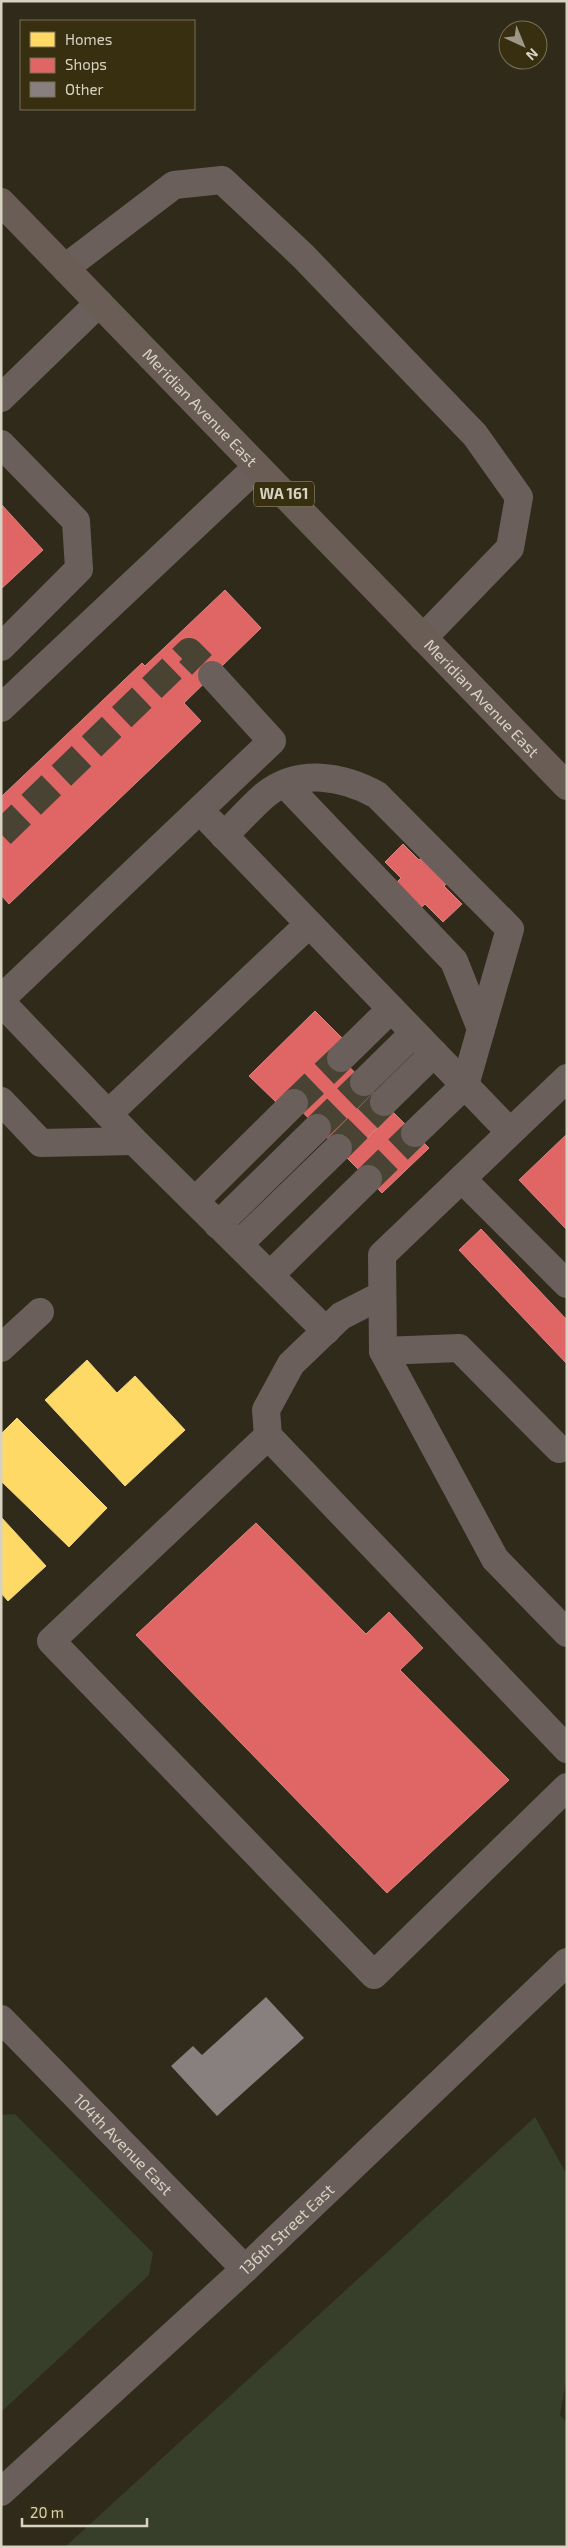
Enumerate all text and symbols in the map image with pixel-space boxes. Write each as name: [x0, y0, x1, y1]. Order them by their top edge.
legend: [20, 20, 195, 110]
north arrow: [498, 20, 548, 70]
text: Homes: [65, 30, 112, 48]
text: N: [523, 45, 542, 64]
text: Shops: [65, 55, 107, 73]
text: Other: [65, 80, 104, 98]
street label: Meridian Avenue East: [139, 344, 262, 470]
road number: WA 161: [254, 482, 314, 506]
street label: Meridian Avenue East: [421, 635, 544, 761]
street label: 104th Avenue East: [70, 2089, 177, 2198]
street label: 136th Street East: [235, 2179, 337, 2279]
scale bar: [22, 2496, 148, 2528]
text: 20 m: [30, 2503, 64, 2521]

